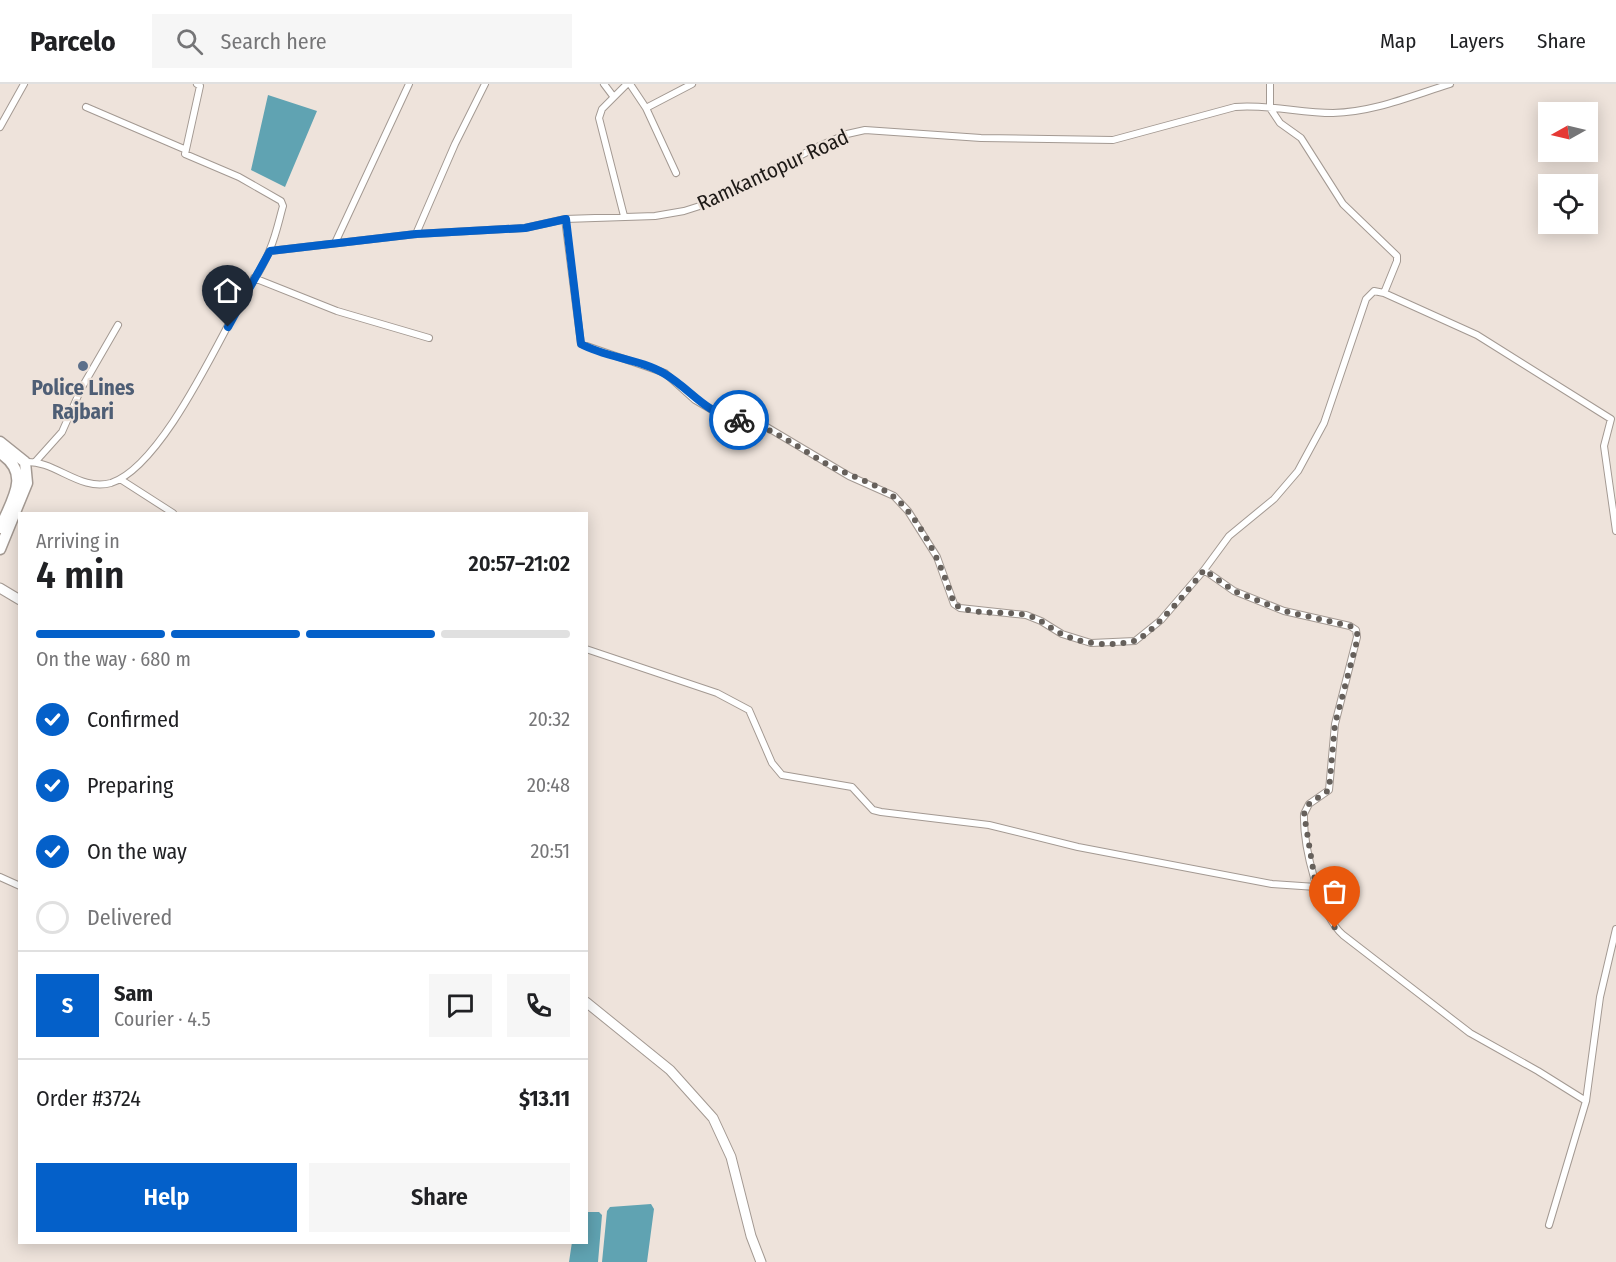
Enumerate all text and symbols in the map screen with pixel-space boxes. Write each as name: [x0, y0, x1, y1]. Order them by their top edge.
search box: [152, 14, 572, 68]
text: Parcelo: [30, 25, 116, 58]
icon: search: [173, 25, 206, 58]
text: Search here: [221, 28, 327, 55]
text: Map: [1380, 28, 1416, 54]
text: Layers: [1449, 28, 1504, 54]
text: Share: [1537, 28, 1586, 54]
north arrow: [1538, 102, 1598, 162]
map controls: [1538, 102, 1598, 234]
street label: Ramkantopur Road: [693, 124, 853, 216]
button: locate: [1538, 174, 1598, 234]
pin: [202, 265, 253, 327]
icon: home: [211, 274, 244, 307]
marker: Police Lines Rajbari: [76, 359, 90, 373]
place label: Police Lines Rajbari: [32, 375, 134, 425]
courier: [709, 390, 769, 450]
icon: bike: [723, 404, 756, 437]
text: Arriving in: [36, 529, 120, 553]
text: 20:57–21:02: [469, 550, 570, 577]
text: 4 min: [36, 552, 125, 598]
text: On the way · 680 m: [36, 647, 191, 671]
icon: check: [36, 703, 69, 736]
text: Confirmed: [87, 706, 180, 733]
text: 20:32: [529, 707, 570, 731]
icon: check: [36, 769, 69, 802]
text: Preparing: [87, 772, 173, 799]
text: 20:48: [527, 773, 570, 797]
icon: check: [36, 835, 69, 868]
text: On the way: [87, 838, 187, 865]
text: 20:51: [530, 839, 570, 863]
pin: [1309, 866, 1360, 928]
icon: bag: [1318, 875, 1351, 908]
text: Delivered: [87, 904, 172, 931]
button: chat: [429, 974, 492, 1037]
button: phone: [507, 974, 570, 1037]
text: Sam: [114, 980, 153, 1007]
text: S: [62, 992, 73, 1019]
text: Courier · 4.5: [114, 1007, 211, 1031]
text: Order #3724: [36, 1085, 141, 1112]
text: $13.11: [519, 1085, 570, 1112]
button: Help: [36, 1163, 297, 1232]
button: Share: [309, 1163, 570, 1232]

